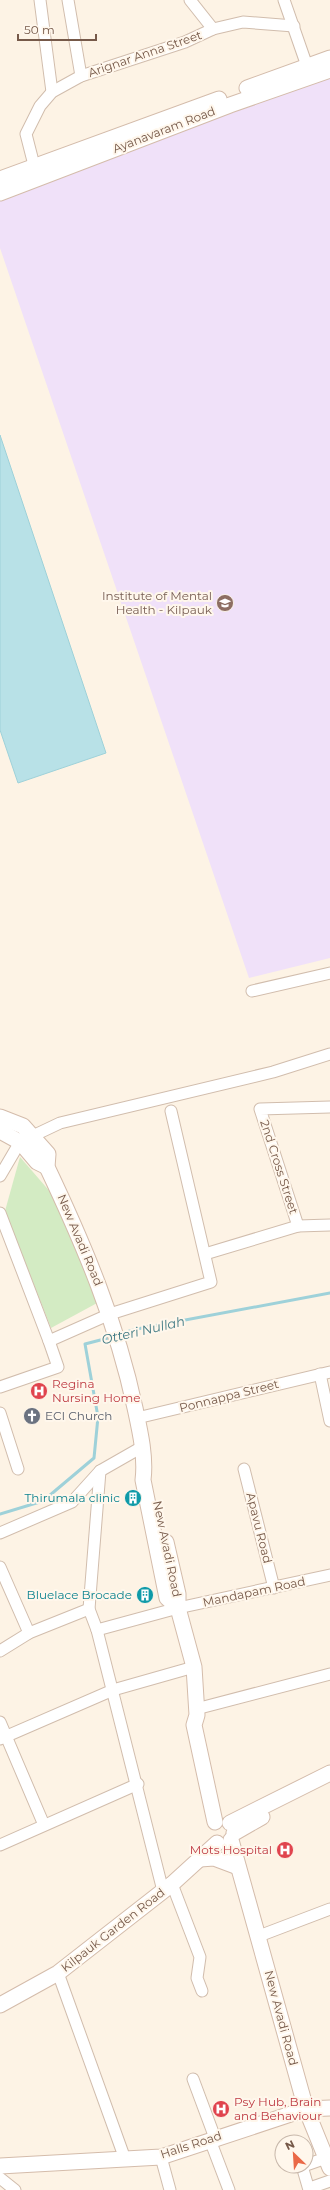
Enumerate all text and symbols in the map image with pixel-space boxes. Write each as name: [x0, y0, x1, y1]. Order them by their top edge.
scale bar: [18, 16, 96, 42]
text: 50 m: [24, 22, 55, 37]
street label: Arignar Anna Street: [86, 27, 204, 80]
street label: Ayanavaram Road: [110, 103, 217, 156]
place label: Institute of Mental Health - Kilpauk: [102, 588, 213, 617]
school or university icon: Institute of Mental Health - Kilpauk: [215, 593, 235, 613]
street label: 2nd Cross Street: [257, 1118, 302, 1216]
street label: New Avadi Road: [54, 1192, 107, 1288]
water label: Otteri Nullah: [100, 1313, 186, 1347]
place label: Regina Nursing Home: [52, 1376, 140, 1405]
street label: Ponnappa Street: [178, 1376, 280, 1415]
hospital icon: Regina Nursing Home: [29, 1381, 49, 1401]
church icon: ECI Church: [22, 1406, 42, 1426]
place label: ECI Church: [45, 1408, 112, 1423]
building icon: Thirumala clinic: [123, 1488, 143, 1508]
place label: Thirumala clinic: [24, 1490, 120, 1505]
street label: Apavu Road: [243, 1491, 276, 1565]
street label: New Avadi Road: [150, 1499, 185, 1598]
street label: Mandapam Road: [201, 1573, 306, 1610]
building icon: Bluelace Brocade: [135, 1585, 155, 1605]
place label: Bluelace Brocade: [27, 1587, 132, 1602]
hospital icon: Mots Hospital: [275, 1840, 295, 1860]
place label: Mots Hospital: [190, 1842, 272, 1857]
street label: Kilpauk Garden Road: [58, 1884, 168, 1975]
street label: New Avadi Road: [262, 1969, 301, 2067]
place label: Psy Hub, Brain and Behaviour: [234, 2094, 322, 2123]
hospital icon: Psy Hub, Brain and Behaviour: [211, 2099, 231, 2119]
street label: Halls Road: [158, 2128, 223, 2161]
north arrow: [274, 2134, 314, 2174]
text: N: [283, 2137, 297, 2153]

